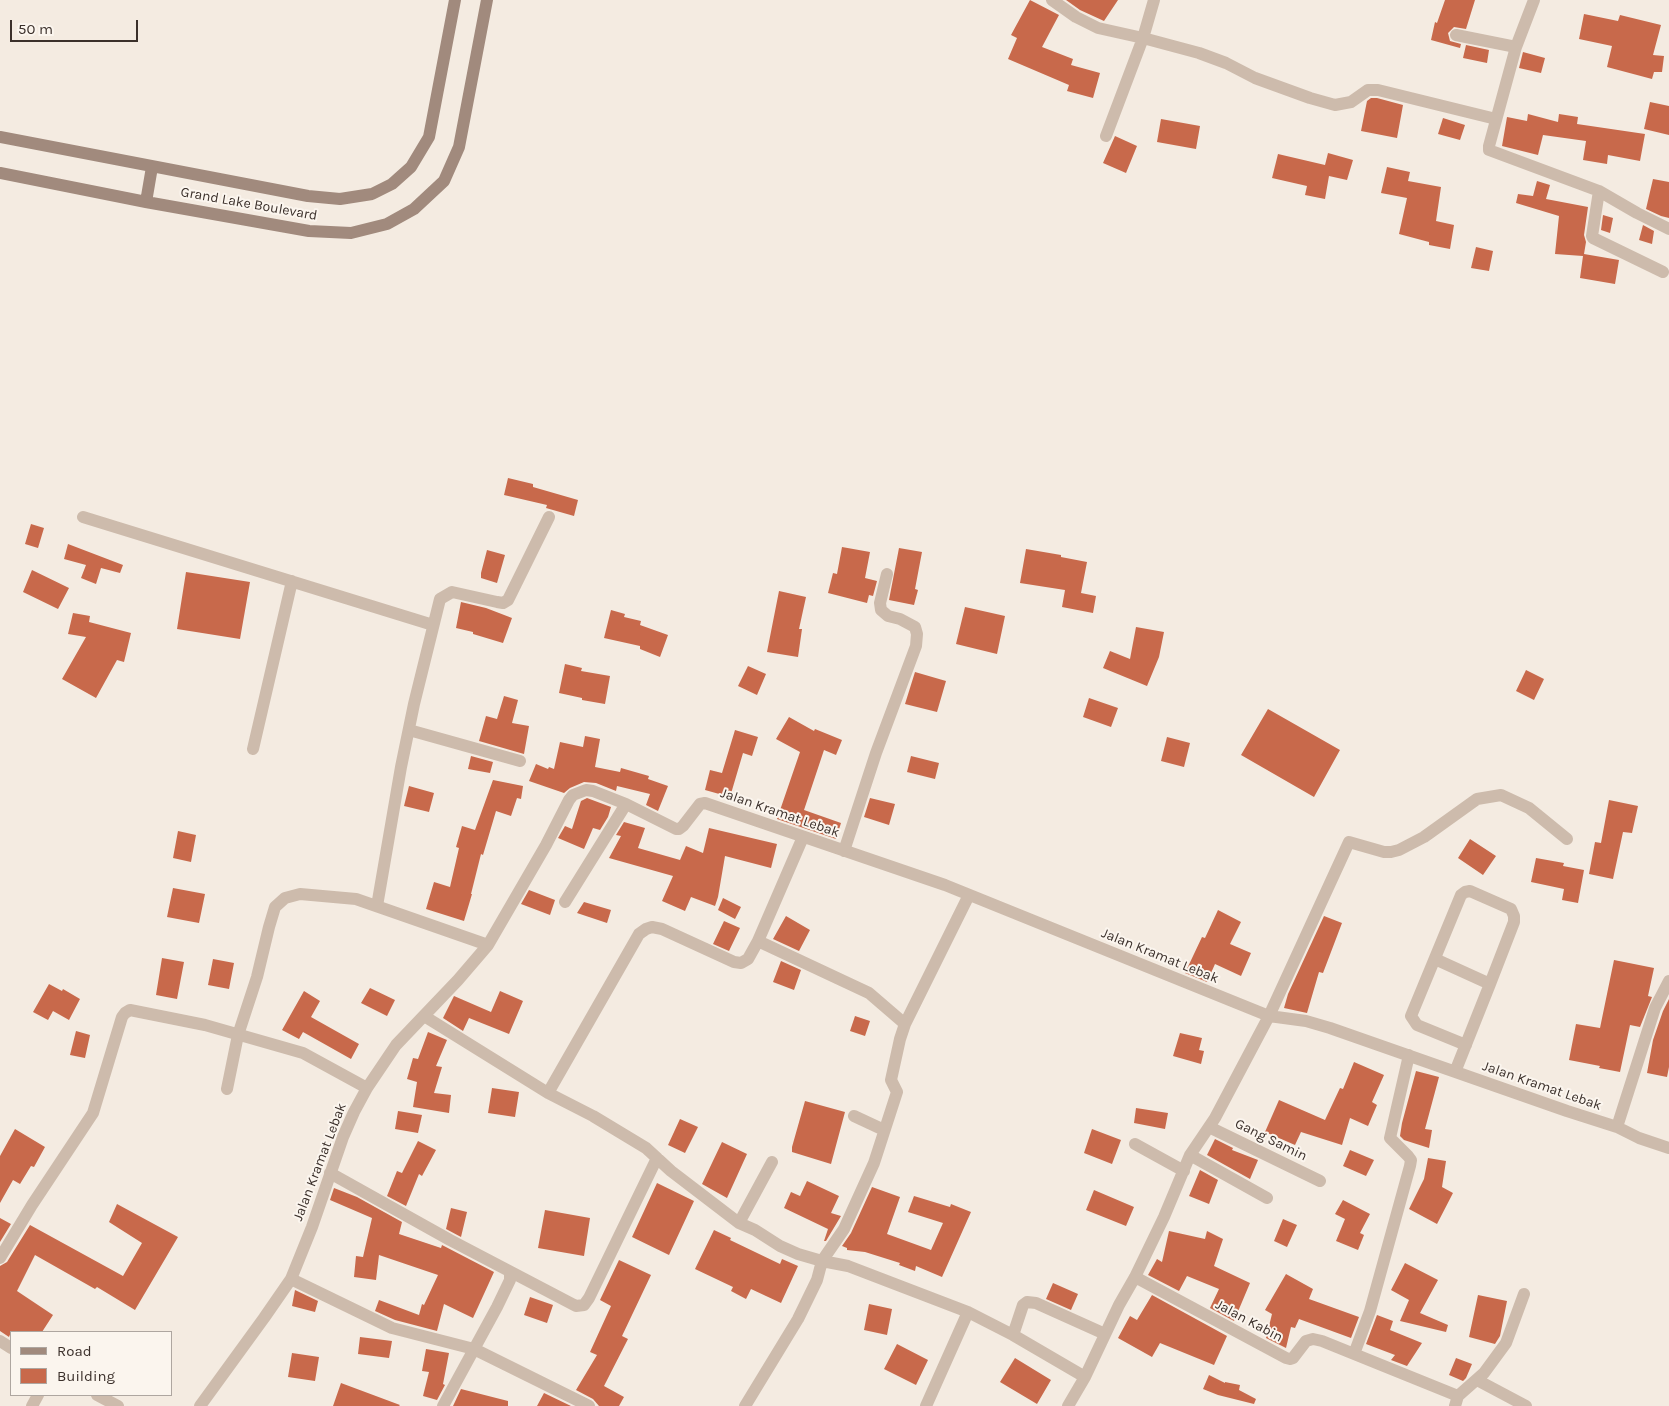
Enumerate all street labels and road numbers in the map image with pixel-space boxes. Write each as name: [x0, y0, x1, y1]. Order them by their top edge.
street label: Grand Lake Boulevard: [179, 184, 319, 224]
street label: Jalan Kramat Lebak: [718, 785, 842, 841]
street label: Jalan Kramat Lebak: [1099, 925, 1221, 987]
street label: Jalan Kramat Lebak: [1480, 1058, 1604, 1114]
street label: Jalan Kramat Lebak: [290, 1101, 350, 1223]
street label: Gang Samin: [1232, 1115, 1310, 1165]
street label: Jalan Kabin: [1212, 1296, 1286, 1346]

